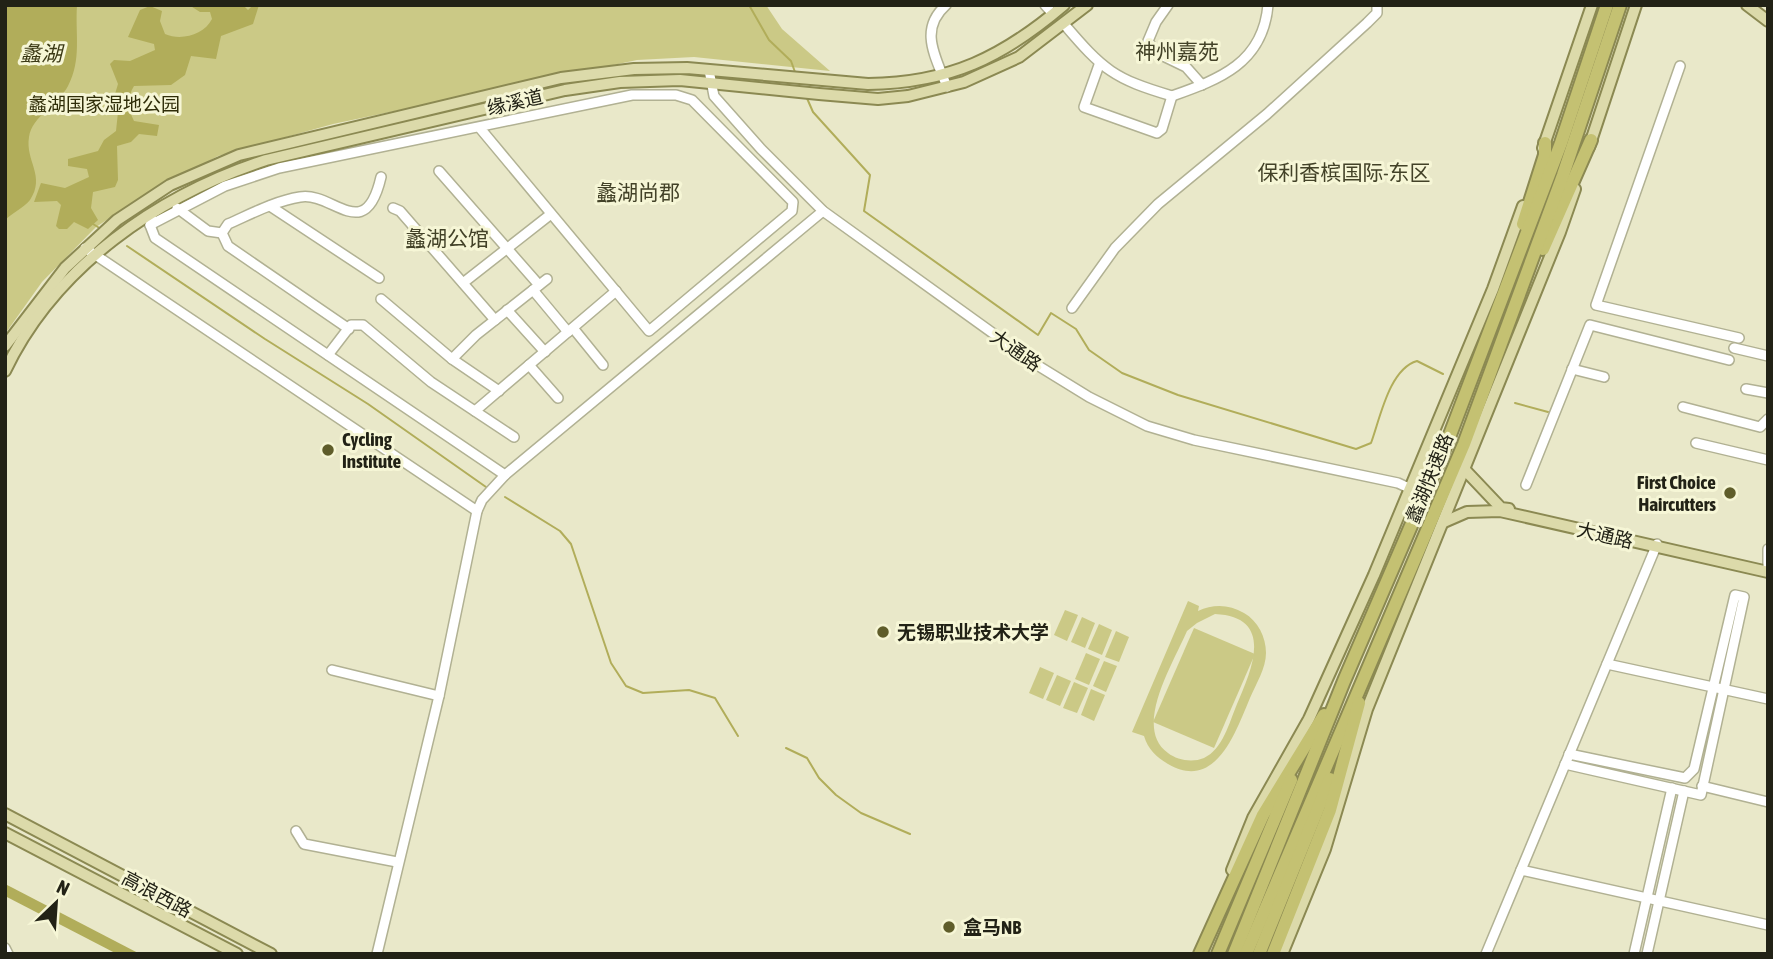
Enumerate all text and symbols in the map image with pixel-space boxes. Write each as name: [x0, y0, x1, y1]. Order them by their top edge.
district label: 神州嘉苑: [1135, 39, 1219, 63]
water label: 蠡湖: [20, 41, 65, 65]
street label: 缘溪道: [485, 85, 545, 119]
park label: 蠡湖国家湿地公园: [28, 93, 180, 115]
district label: 保利香槟国际-东区: [1257, 160, 1431, 184]
district label: 蠡湖尚郡: [596, 180, 680, 204]
district label: 蠡湖公馆: [405, 226, 489, 250]
street label: 大通路: [986, 325, 1046, 375]
place label: Cycling Institute: [342, 428, 402, 472]
street label: 蠡湖快速路: [1401, 430, 1457, 526]
marker: Cycling Institute: [320, 442, 336, 458]
place label: First Choice Haircutters: [1637, 471, 1716, 515]
marker: First Choice Haircutters: [1722, 485, 1738, 501]
street label: 大通路: [1575, 518, 1635, 552]
place label: 无锡职业技术大学: [897, 621, 1049, 643]
marker: 无锡职业技术大学: [875, 624, 891, 640]
street label: 高浪西路: [118, 866, 196, 922]
north arrow: [21, 868, 91, 938]
text: N: [53, 875, 73, 900]
place label: 盒马NB: [963, 916, 1021, 938]
marker: 盒马NB: [941, 919, 957, 935]

